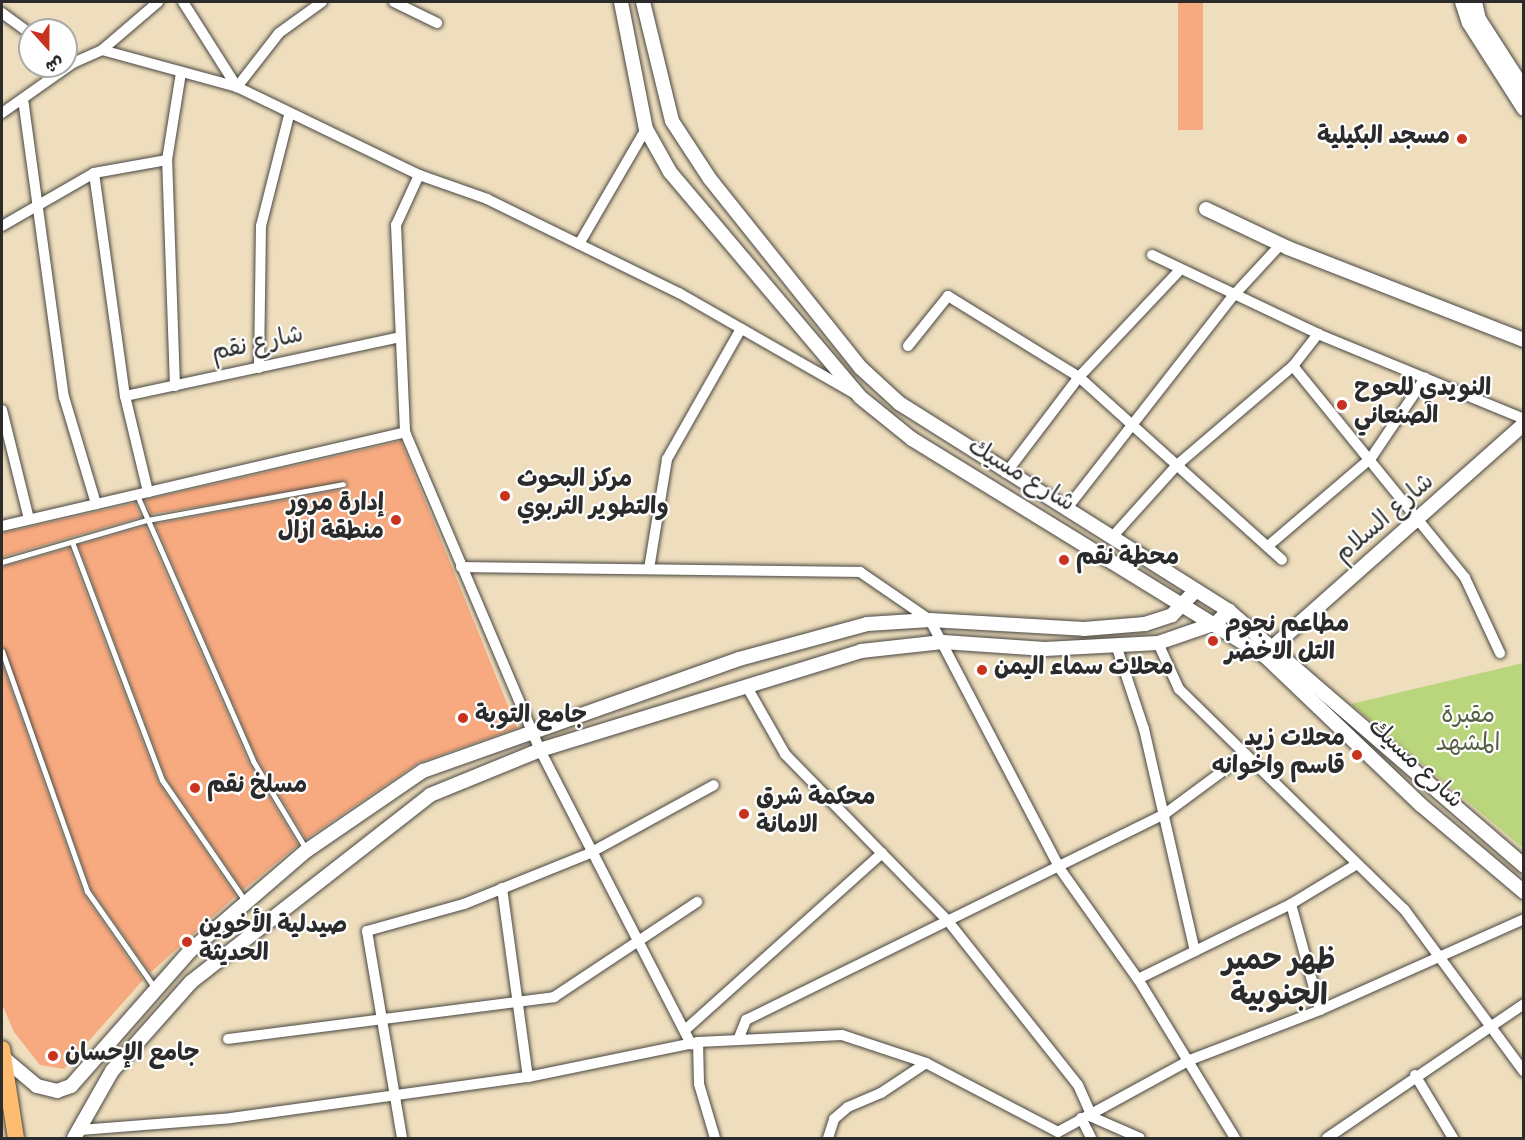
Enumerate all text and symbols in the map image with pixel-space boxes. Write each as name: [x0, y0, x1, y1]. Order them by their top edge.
north arrow: [18, 18, 78, 78]
text: ش: [42, 50, 66, 77]
place label: مسجد البكيلية: [1317, 125, 1450, 153]
marker: مسجد البكيلية: [1455, 132, 1469, 146]
street label: شارع نقم: [209, 322, 307, 370]
place label: النويدي للحوح الصنعاني: [1354, 377, 1491, 433]
marker: النويدي للحوح الصنعاني: [1335, 398, 1349, 412]
street label: شارع مسيك: [961, 434, 1079, 520]
place label: مركز البحوث والتطوير التربوي: [517, 468, 669, 524]
street label: شارع السلام: [1331, 469, 1441, 571]
marker: مركز البحوث والتطوير التربوي: [498, 489, 512, 503]
place label: إدارة مرور منطقة ازال: [278, 492, 384, 548]
marker: إدارة مرور منطقة ازال: [389, 513, 403, 527]
place label: محطة نقم: [1076, 546, 1179, 574]
marker: محطة نقم: [1057, 553, 1071, 567]
place label: مطاعم نجوم التل الاخضر: [1225, 613, 1349, 669]
marker: مطاعم نجوم التل الاخضر: [1206, 634, 1220, 648]
place label: محلات سماء اليمن: [994, 656, 1173, 684]
marker: محلات سماء اليمن: [975, 663, 989, 677]
place label: جامع التوبة: [475, 704, 587, 732]
park label: مقبرة المشهد: [1436, 704, 1500, 760]
marker: جامع التوبة: [456, 711, 470, 725]
street label: شارع مسيك: [1360, 714, 1468, 816]
place label: محلات زيد قاسم واخوانه: [1211, 727, 1345, 783]
marker: محلات زيد قاسم واخوانه: [1350, 748, 1364, 762]
place label: مسلخ نقم: [207, 774, 307, 802]
marker: مسلخ نقم: [188, 781, 202, 795]
place label: محكمة شرق الامانة: [756, 786, 875, 842]
marker: محكمة شرق الامانة: [737, 807, 751, 821]
place label: صيدلية الأخوين الحديثة: [199, 914, 347, 970]
marker: صيدلية الأخوين الحديثة: [180, 935, 194, 949]
district label: ظهر حمير الجنوبية: [1223, 946, 1335, 1016]
place label: جامع الإحسان: [65, 1042, 199, 1070]
marker: جامع الإحسان: [46, 1049, 60, 1063]

